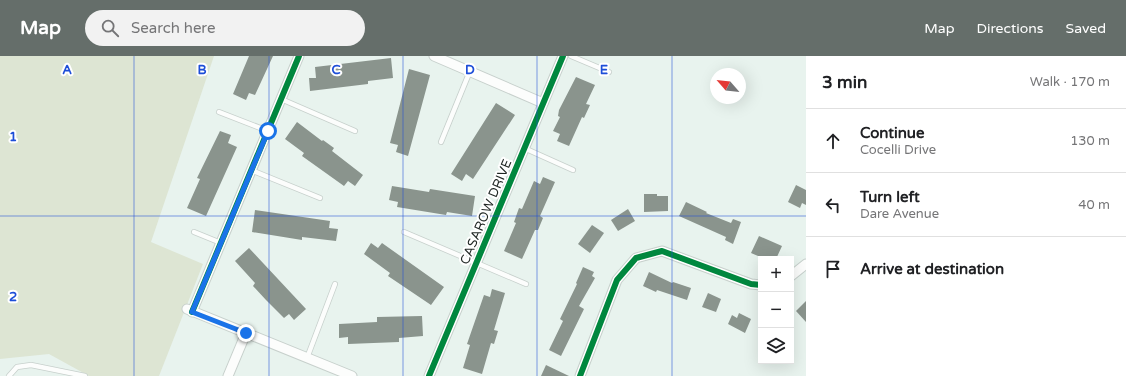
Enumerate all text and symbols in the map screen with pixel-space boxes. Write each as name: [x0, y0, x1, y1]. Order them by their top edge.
search box: [85, 10, 365, 46]
text: Map: [20, 17, 61, 39]
icon: search: [99, 17, 121, 39]
text: Search here: [131, 19, 215, 37]
text: Map: [924, 20, 955, 37]
text: Directions: [977, 20, 1044, 37]
text: Saved: [1066, 20, 1106, 37]
text: A: [62, 62, 72, 78]
text: B: [197, 62, 207, 78]
text: C: [331, 62, 341, 78]
text: D: [465, 62, 475, 78]
text: E: [600, 62, 608, 78]
north arrow: [710, 68, 746, 104]
text: 3 min: [822, 72, 867, 93]
text: Walk · 170 m: [1030, 74, 1110, 90]
route start: [259, 122, 277, 140]
text: Continue: [860, 124, 924, 142]
text: 1: [9, 129, 17, 145]
icon: ahead: [822, 130, 844, 152]
text: 130 m: [1070, 133, 1110, 149]
text: Cocelli Drive: [860, 142, 936, 158]
street label: CASAROW DRIVE: [457, 157, 515, 267]
text: Turn left: [860, 188, 920, 206]
icon: left: [822, 194, 844, 216]
text: 40 m: [1078, 197, 1110, 213]
text: Dare Avenue: [860, 206, 939, 222]
map controls: [758, 256, 794, 364]
button: +: [758, 256, 794, 292]
icon: arrive: [822, 258, 844, 280]
text: Arrive at destination: [860, 260, 1004, 278]
text: 2: [9, 289, 17, 305]
button: −: [758, 292, 794, 328]
route end: [237, 324, 255, 342]
button: layers: [758, 328, 794, 364]

